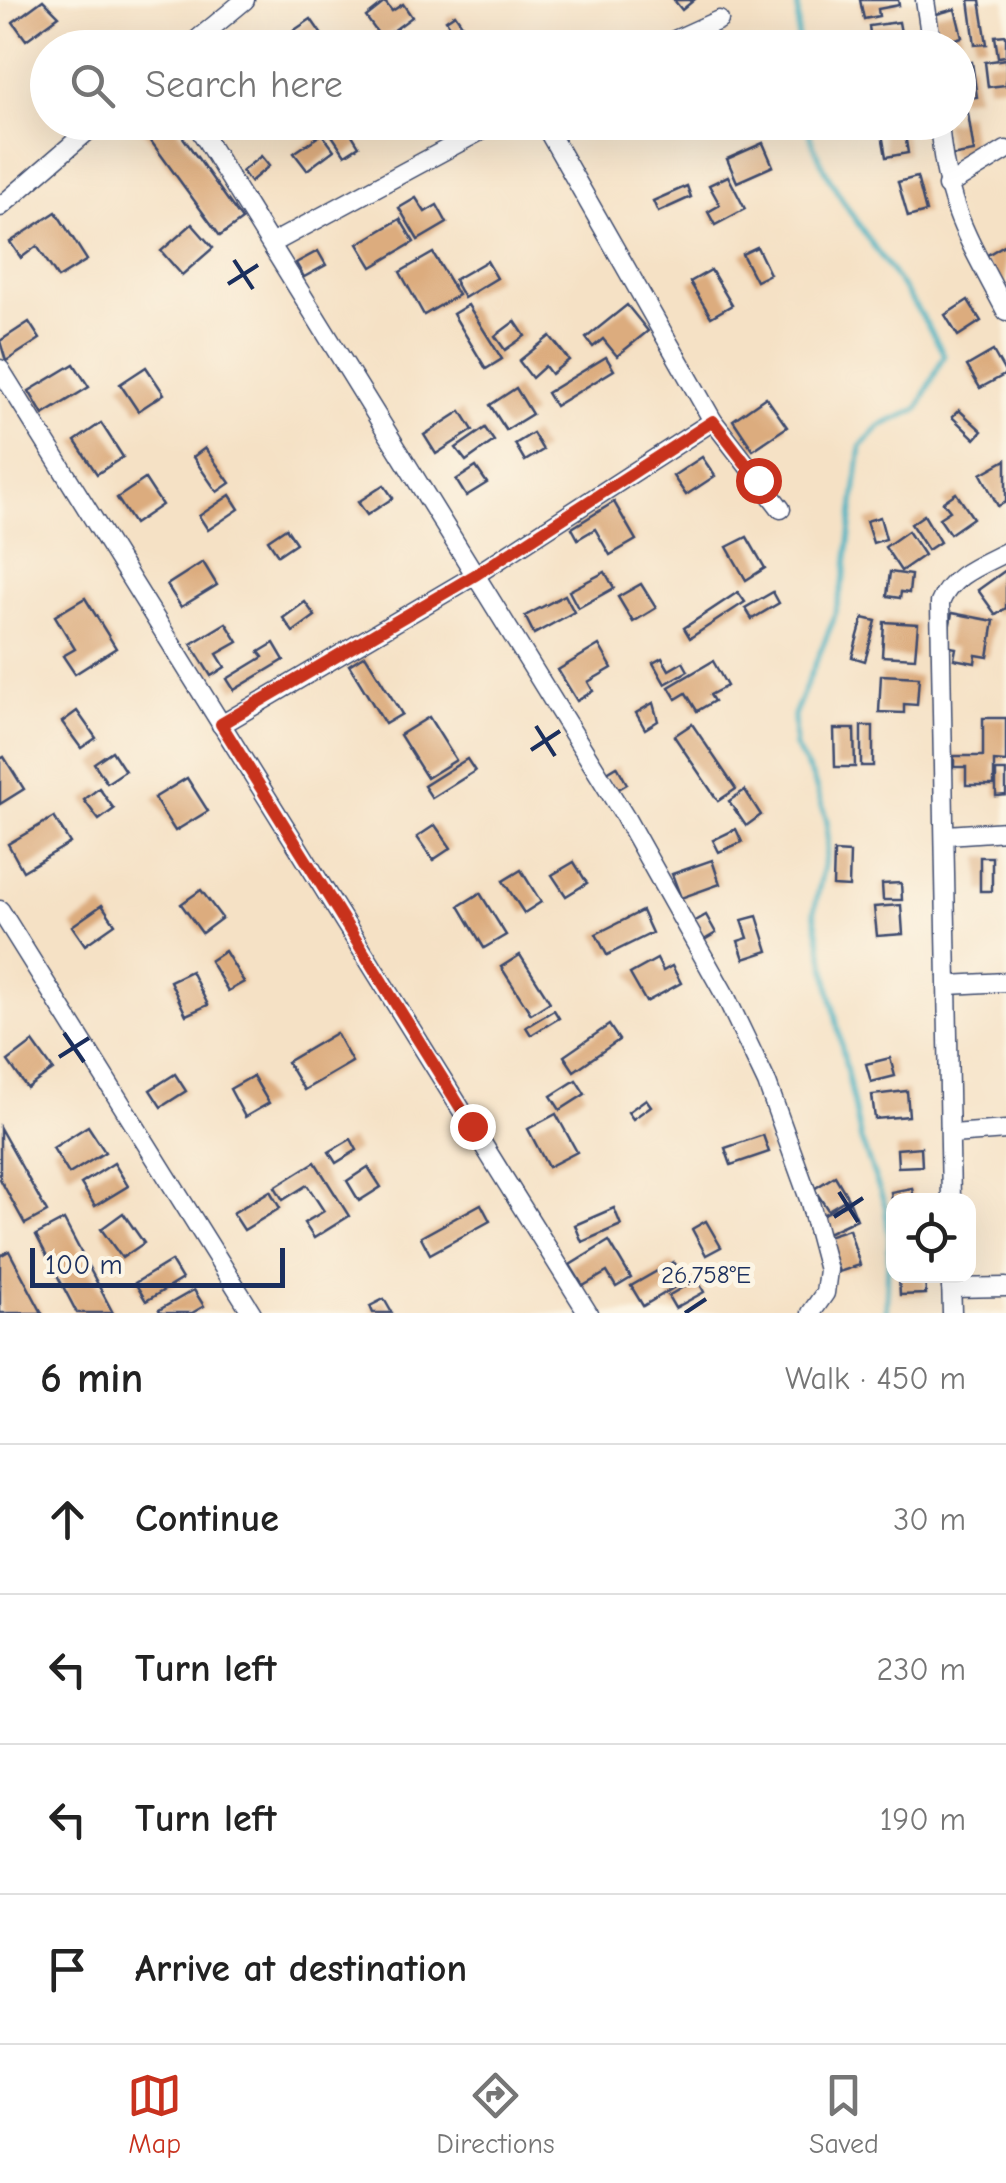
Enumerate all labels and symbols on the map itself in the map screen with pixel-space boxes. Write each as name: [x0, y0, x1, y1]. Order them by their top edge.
route start: [736, 458, 782, 504]
route end: [450, 1104, 496, 1150]
scale bar: [30, 1243, 285, 1288]
text: 26.758°E: [661, 1260, 751, 1289]

